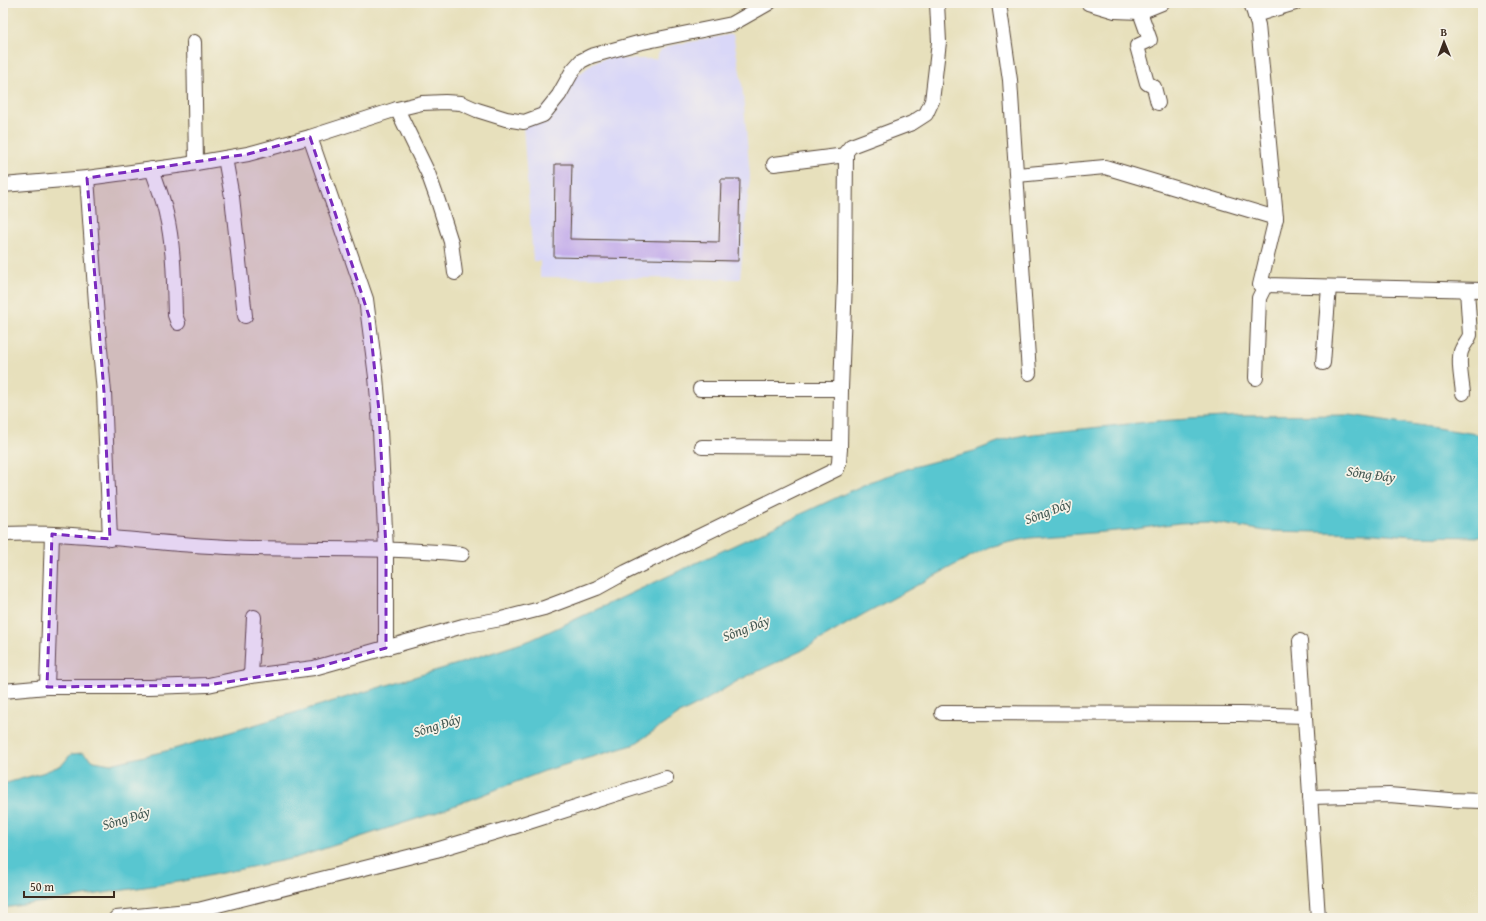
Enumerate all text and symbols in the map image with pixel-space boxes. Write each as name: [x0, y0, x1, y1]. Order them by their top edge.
north arrow: [1424, 22, 1464, 62]
text: B: [1440, 24, 1448, 40]
water label: Sông Đáy: [1345, 461, 1397, 487]
water label: Sông Đáy: [1021, 493, 1075, 529]
water label: Sông Đáy: [719, 610, 773, 646]
water label: Sông Đáy: [411, 708, 464, 742]
water label: Sông Đáy: [100, 801, 153, 835]
scale bar: [24, 873, 114, 899]
text: 50 m: [30, 878, 54, 895]

